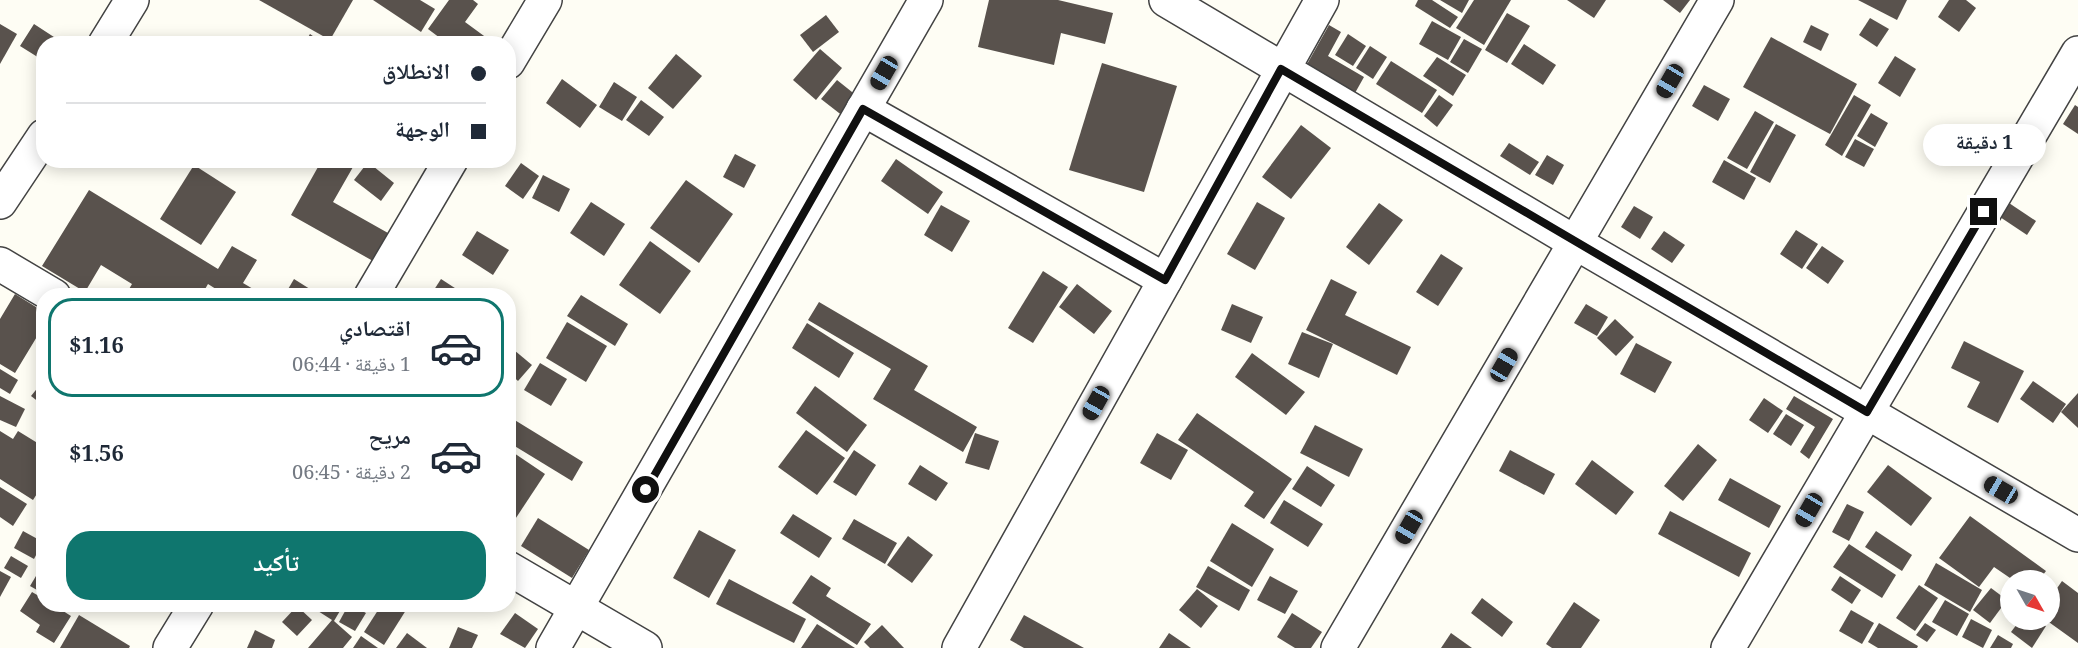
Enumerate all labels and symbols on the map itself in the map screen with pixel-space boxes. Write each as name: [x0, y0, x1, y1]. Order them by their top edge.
car: [867, 53, 901, 93]
car: [1653, 61, 1687, 101]
callout: 1 دقيقة: [1922, 125, 2046, 167]
route end: [1970, 198, 1997, 225]
car: [1487, 345, 1521, 385]
car: [1079, 383, 1113, 423]
car: [1981, 473, 2021, 507]
route start: [632, 476, 659, 503]
car: [1792, 490, 1826, 530]
car: [1392, 507, 1426, 547]
north arrow: [2000, 570, 2060, 630]

